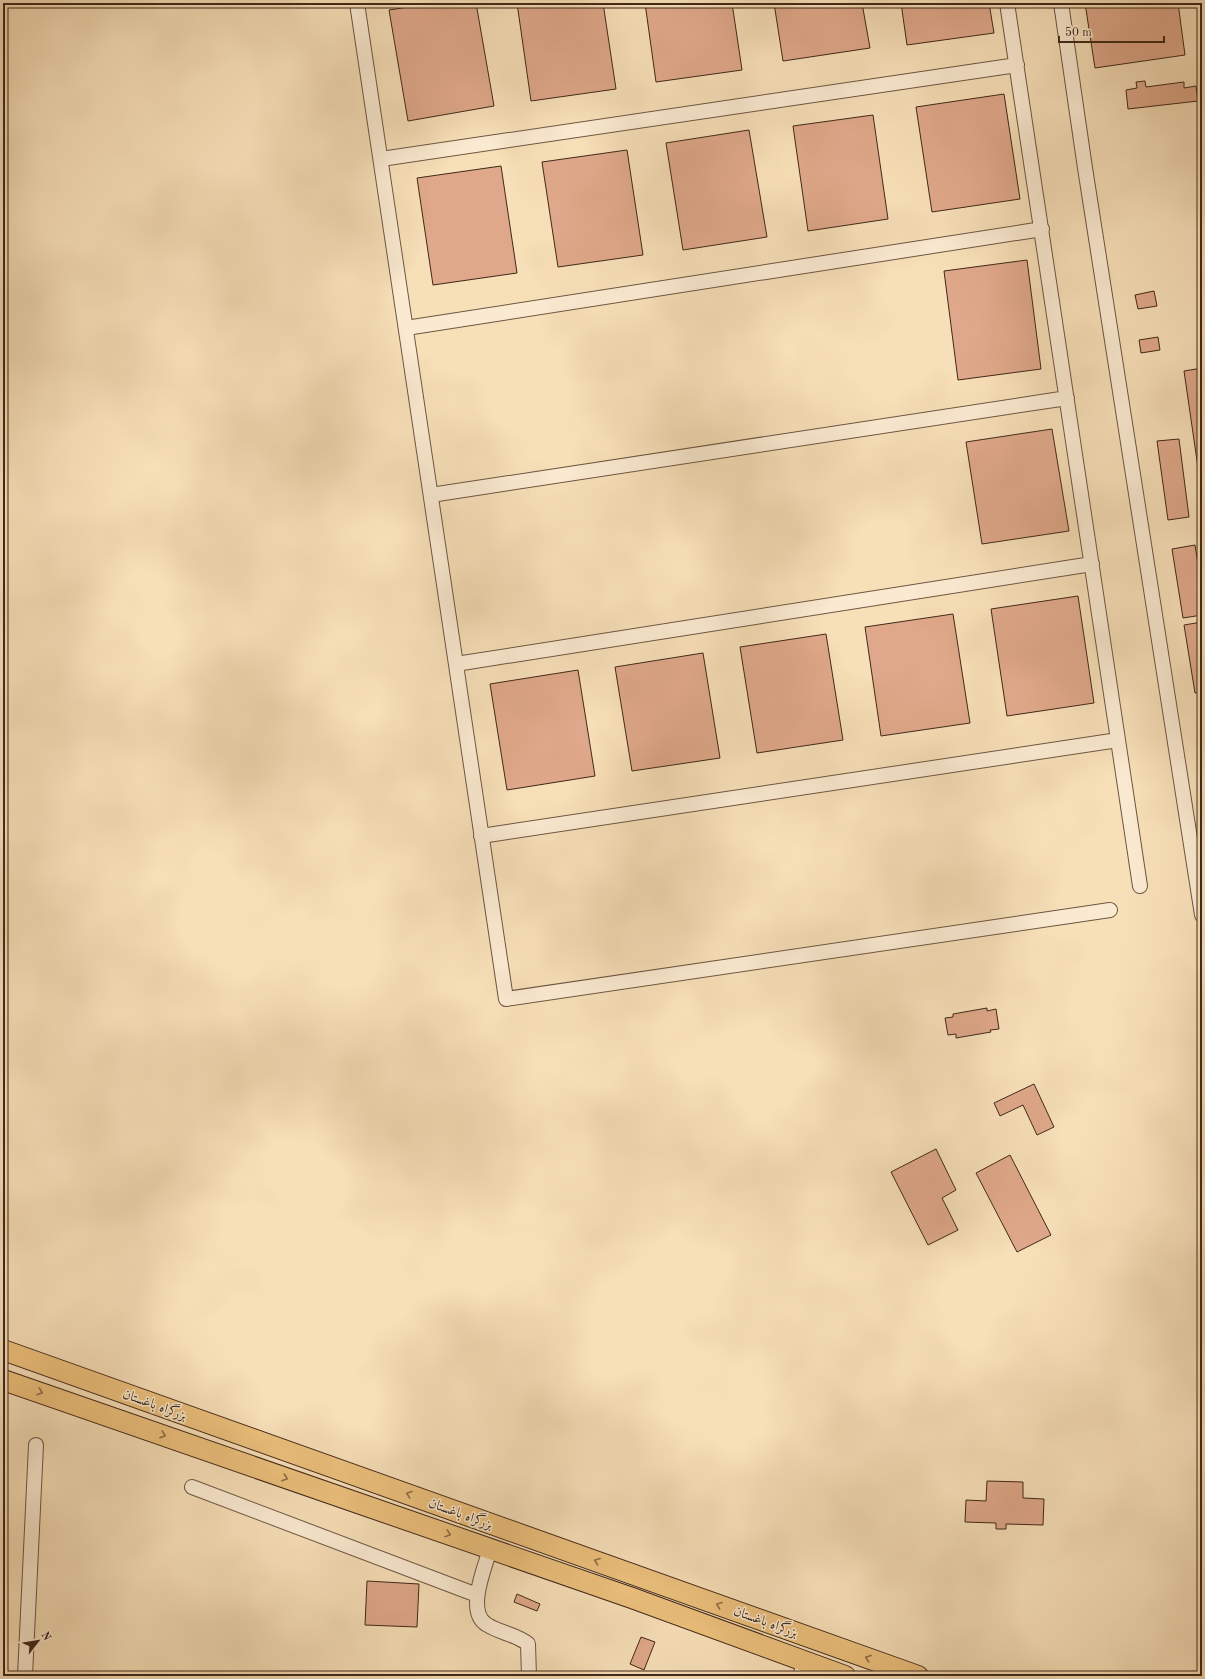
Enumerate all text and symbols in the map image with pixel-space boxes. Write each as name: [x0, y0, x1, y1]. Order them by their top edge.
scale bar: [1059, 18, 1164, 44]
text: 50 m: [1065, 26, 1092, 39]
street label: بزرگراه باغستان: [120, 1384, 190, 1424]
one-way arrow: [36, 1388, 43, 1396]
one-way arrow: [159, 1430, 166, 1439]
one-way arrow: [282, 1473, 289, 1481]
one-way arrow: [405, 1490, 412, 1499]
street label: بزرگراه باغستان: [426, 1493, 496, 1533]
one-way arrow: [444, 1530, 451, 1538]
one-way arrow: [594, 1558, 601, 1566]
one-way arrow: [716, 1601, 723, 1610]
street label: بزرگراه باغستان: [731, 1601, 801, 1641]
north arrow: [18, 1621, 58, 1661]
text: N: [38, 1630, 52, 1644]
one-way arrow: [865, 1654, 872, 1663]

